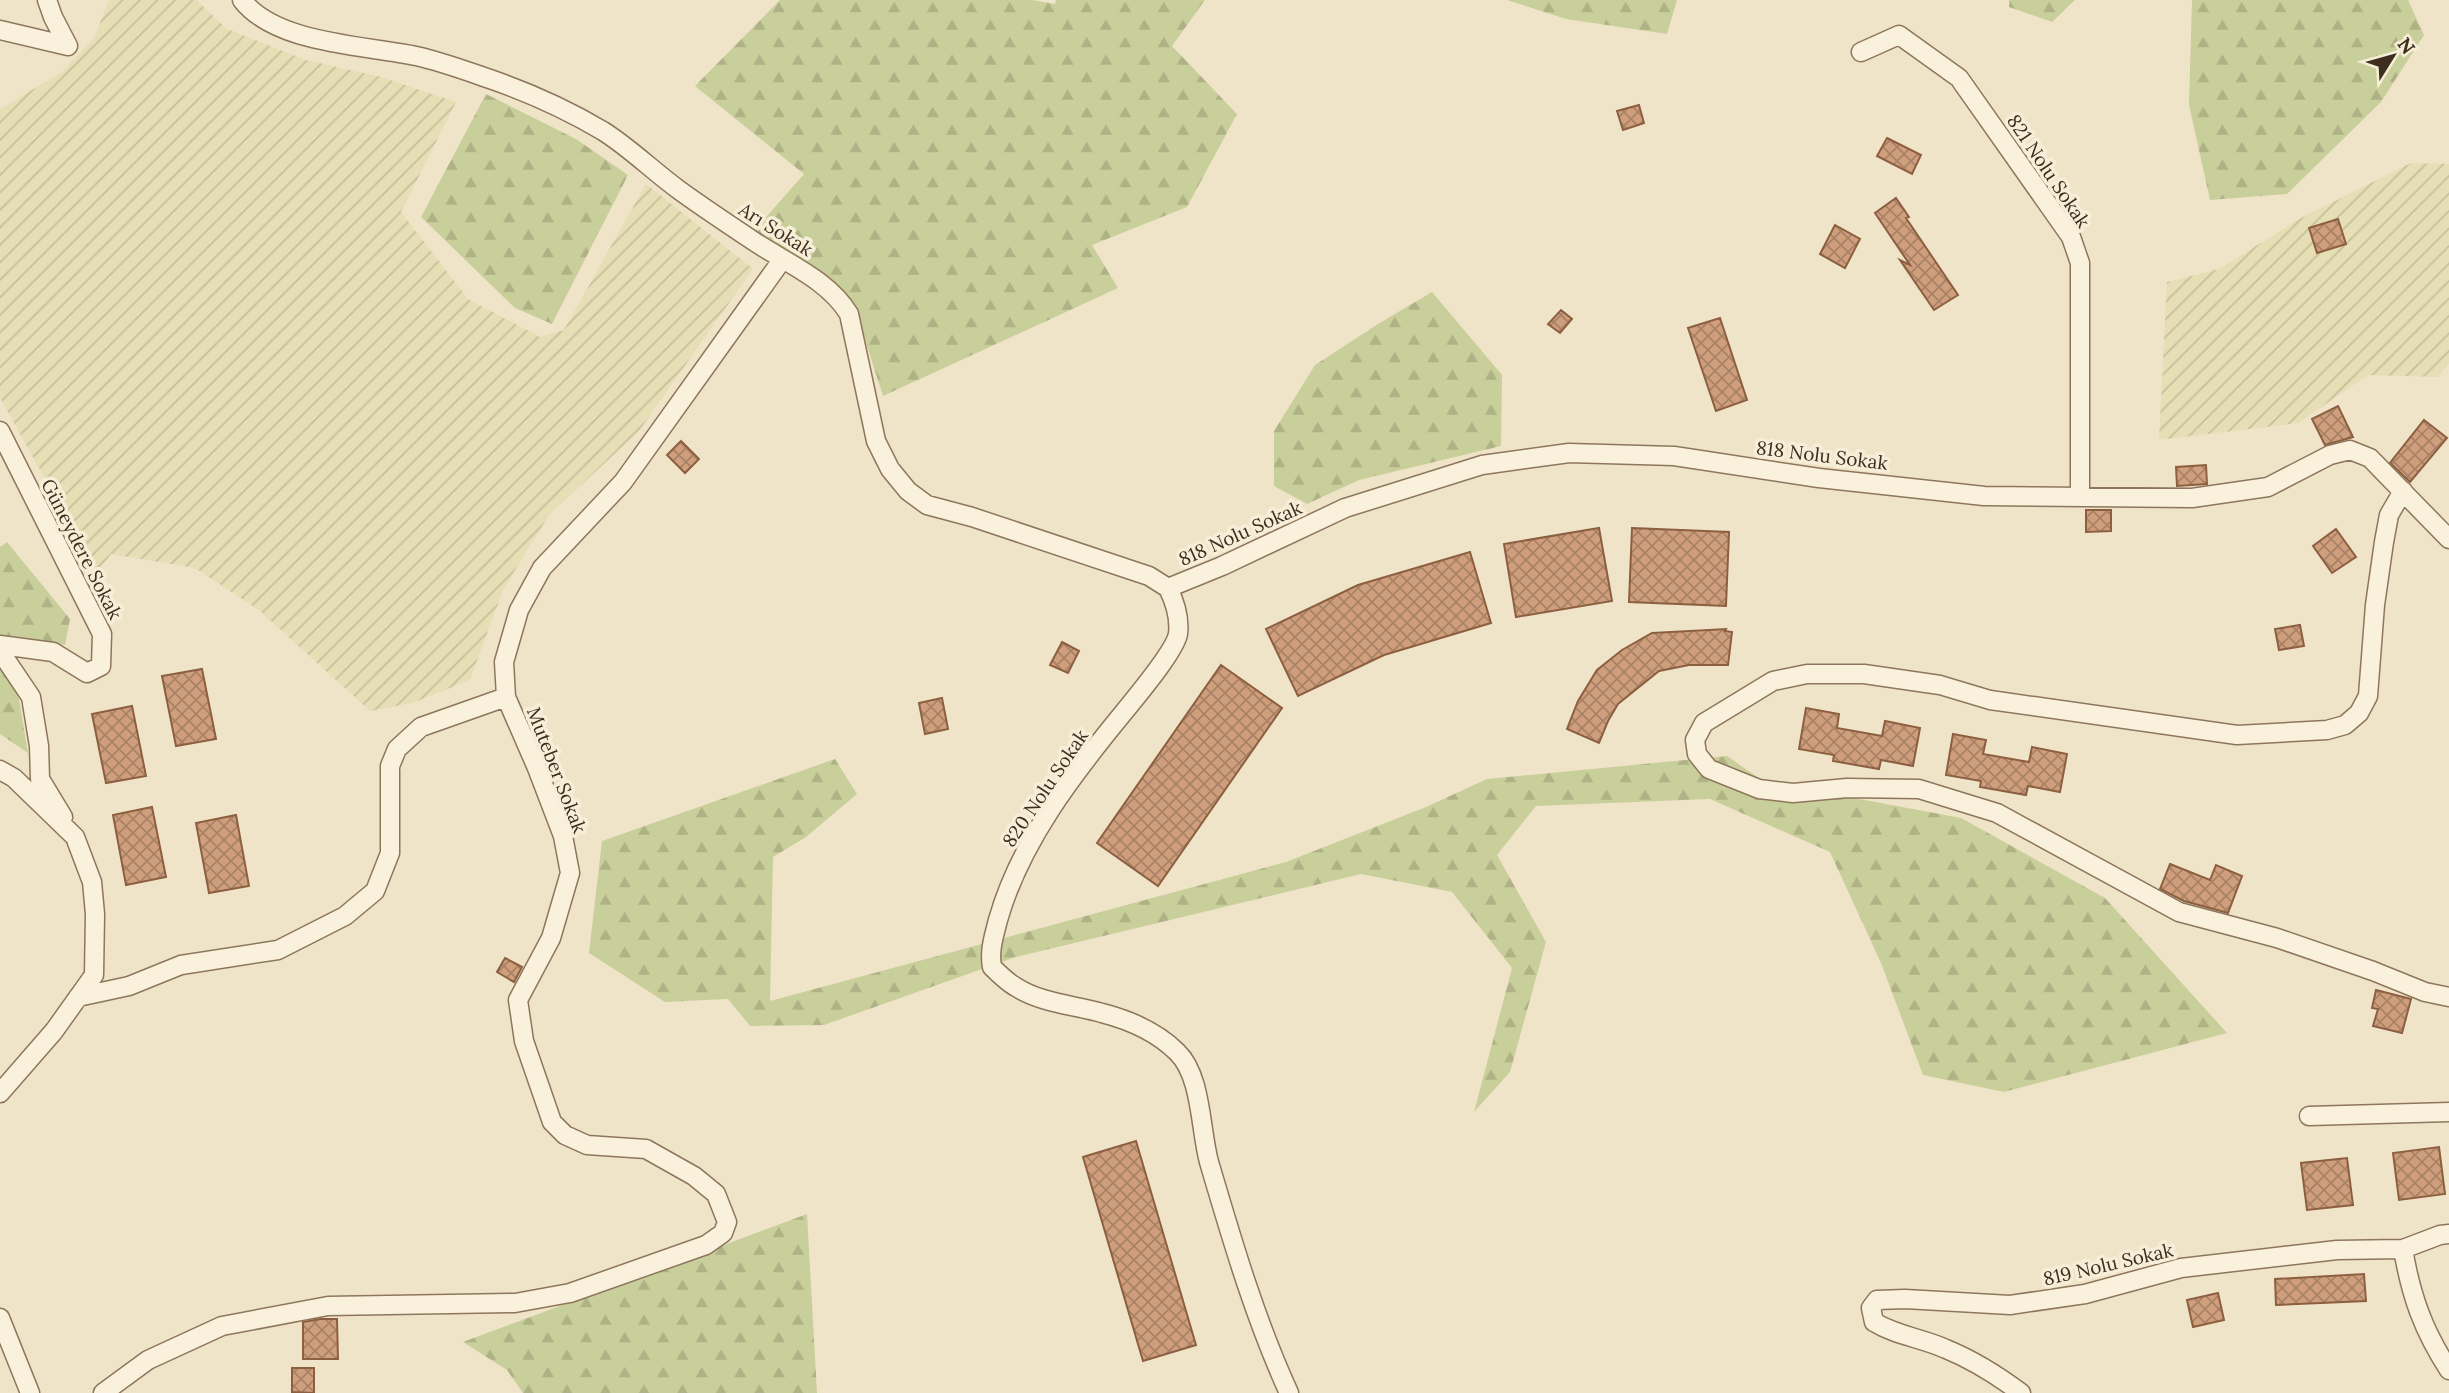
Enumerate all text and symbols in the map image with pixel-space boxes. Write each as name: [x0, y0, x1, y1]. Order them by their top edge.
north arrow: [2358, 21, 2428, 91]
text: N: [2393, 33, 2421, 59]
street label: 821 Nolu Sokak: [2002, 110, 2096, 233]
street label: Arı Sokak: [734, 196, 818, 261]
street label: 818 Nolu Sokak: [1755, 435, 1890, 475]
street label: Güneydere Sokak: [36, 475, 128, 624]
street label: 818 Nolu Sokak: [1175, 495, 1306, 571]
street label: Muteber Sokak: [522, 704, 592, 837]
street label: 820 Nolu Sokak: [997, 724, 1094, 851]
street label: 819 Nolu Sokak: [2041, 1237, 2176, 1291]

